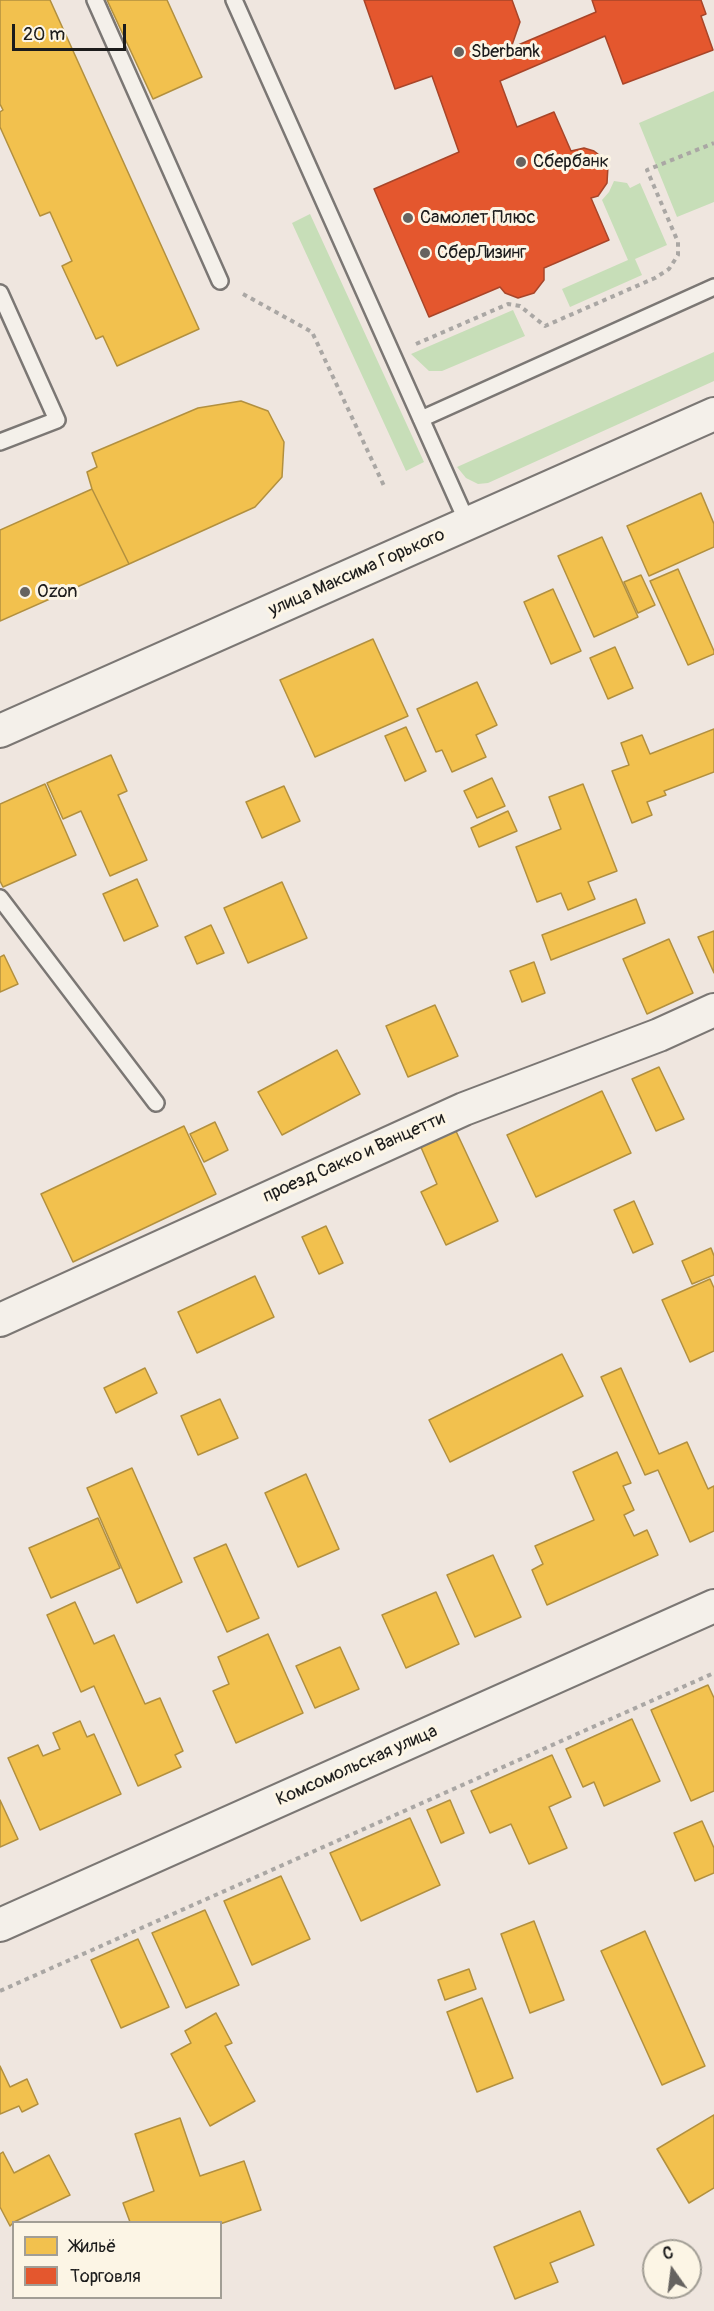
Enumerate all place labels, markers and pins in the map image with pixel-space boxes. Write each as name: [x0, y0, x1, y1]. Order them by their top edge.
place label: Sberbank: [471, 41, 540, 63]
marker: Sberbank: [452, 45, 466, 59]
place label: Сбербанк: [533, 151, 609, 173]
marker: Сбербанк: [514, 155, 528, 169]
place label: Самолет Плюс: [420, 207, 536, 229]
marker: Самолет Плюс: [401, 211, 415, 225]
place label: СберЛизинг: [437, 242, 526, 264]
marker: СберЛизинг: [418, 246, 432, 260]
place label: Ozon: [37, 581, 77, 603]
marker: Ozon: [18, 585, 32, 599]

